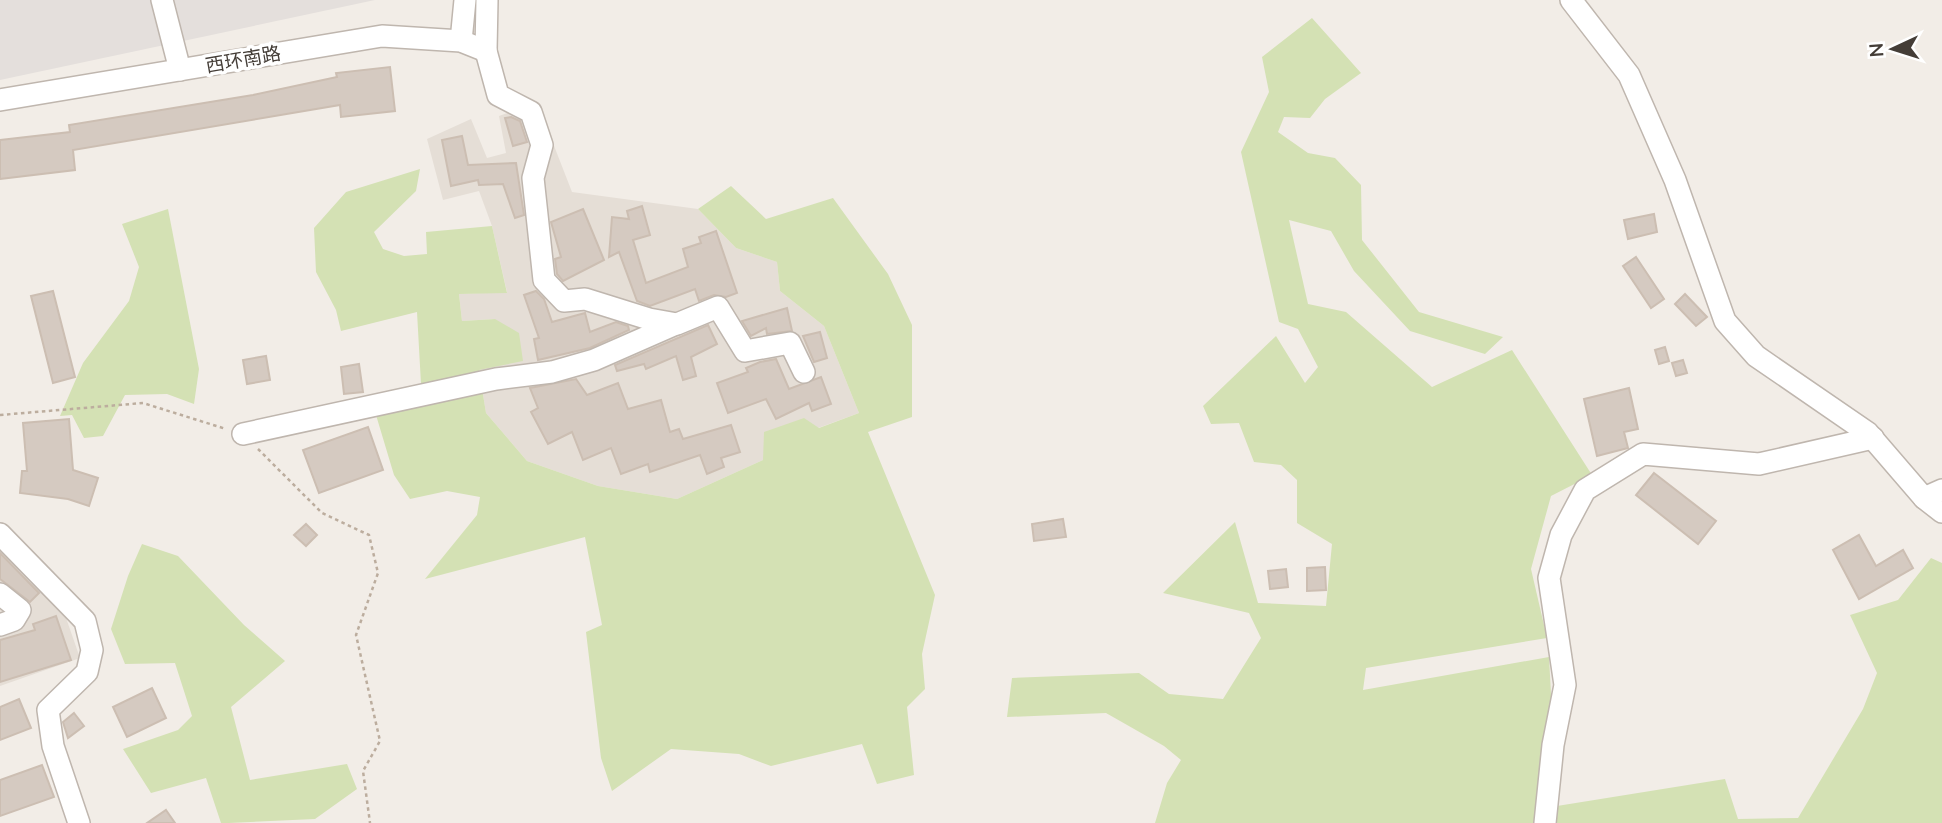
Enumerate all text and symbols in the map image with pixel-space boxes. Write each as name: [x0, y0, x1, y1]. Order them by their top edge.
north arrow: [1858, 14, 1928, 84]
street label: 西环南路: [203, 41, 283, 79]
text: N: [1864, 42, 1891, 58]

